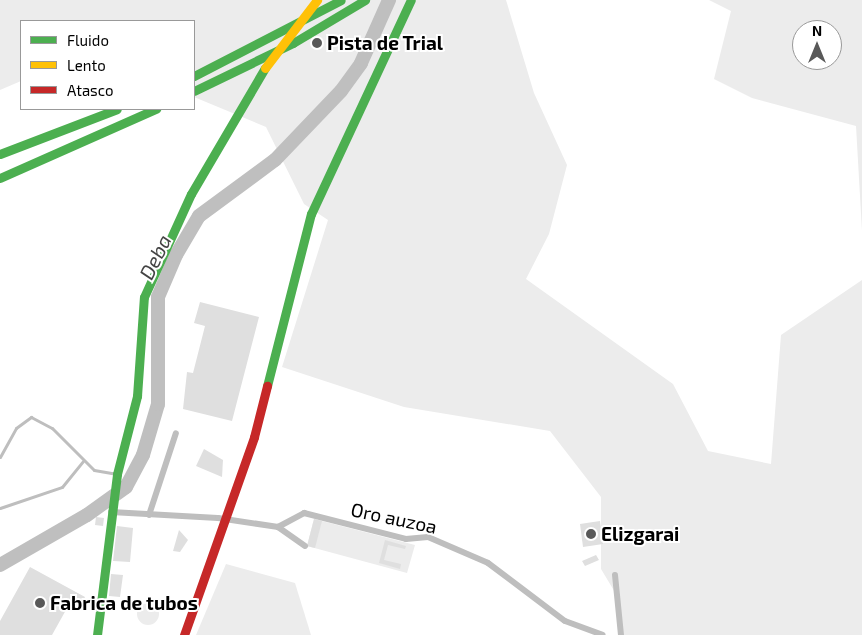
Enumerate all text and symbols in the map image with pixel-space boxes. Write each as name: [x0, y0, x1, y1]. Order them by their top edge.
legend: [20, 20, 195, 110]
north arrow: [792, 20, 842, 70]
text: N: [812, 22, 822, 39]
text: Fluido: [67, 31, 109, 49]
place label: Pista de Trial: [327, 32, 443, 54]
marker: Pista de Trial: [311, 37, 323, 49]
text: Lento: [67, 56, 106, 74]
text: Atasco: [67, 81, 113, 99]
water label: Deba: [134, 231, 176, 283]
street label: Oro auzoa: [349, 498, 439, 538]
place label: Elizgarai: [601, 523, 679, 545]
marker: Elizgarai: [585, 528, 597, 540]
place label: Fabrica de tubos: [50, 592, 198, 614]
marker: Fabrica de tubos: [34, 597, 46, 609]

